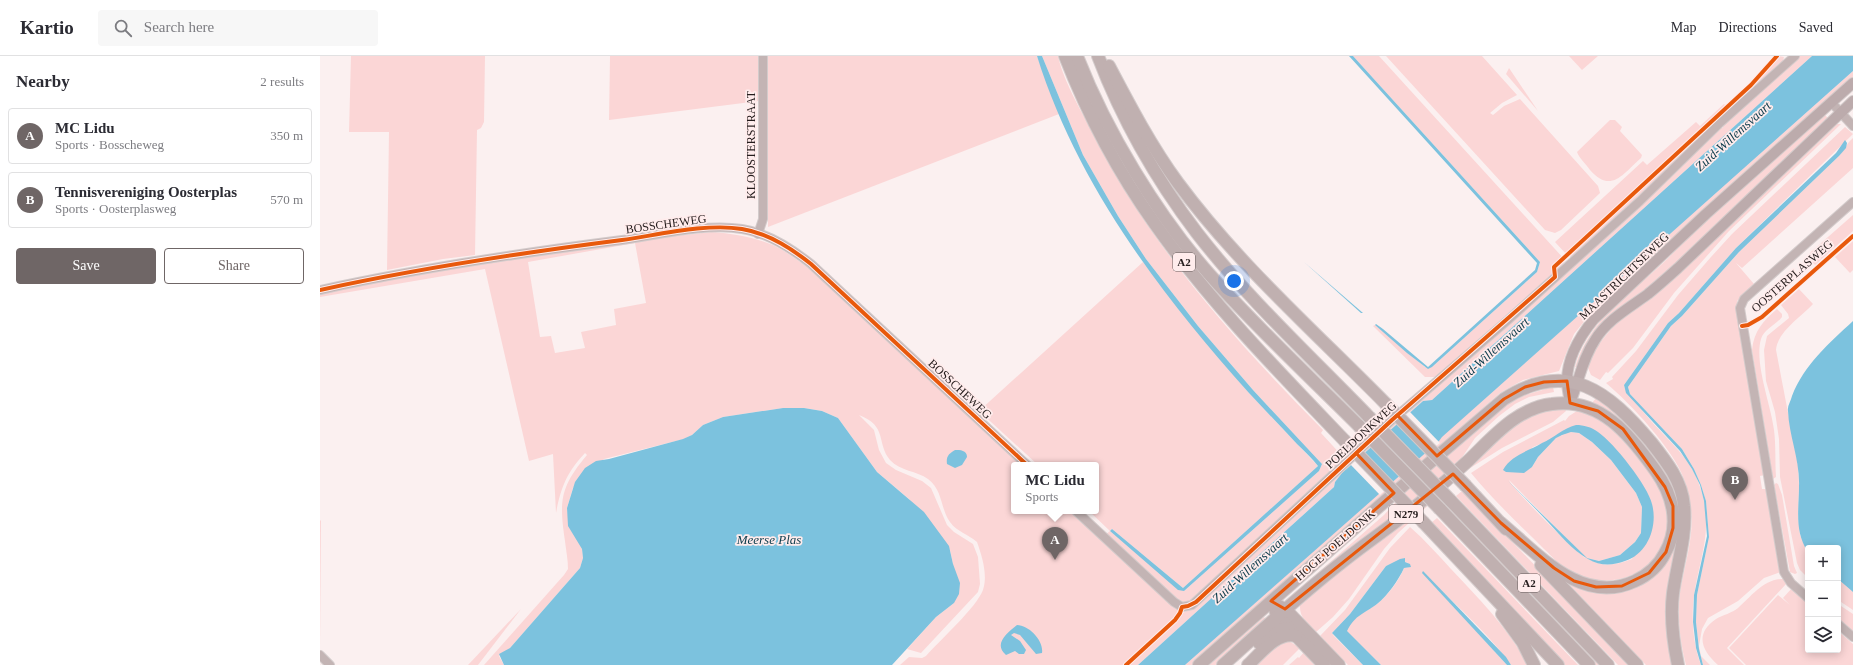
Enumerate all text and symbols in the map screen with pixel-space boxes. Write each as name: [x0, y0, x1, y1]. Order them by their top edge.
search box: [98, 10, 378, 46]
text: Kartio: [20, 17, 74, 38]
icon: search: [112, 17, 134, 39]
text: Search here: [144, 19, 214, 35]
text: Map: [1671, 20, 1696, 35]
text: Directions: [1718, 20, 1777, 35]
text: Saved: [1799, 20, 1833, 35]
text: Nearby: [16, 72, 70, 91]
text: 2 results: [260, 74, 304, 89]
street label: KLOOSTERSTRAAT: [744, 90, 758, 199]
water label: Zuid-Willemsvaart: [1692, 98, 1774, 174]
text: MC Lidu: [55, 120, 115, 136]
text: A: [25, 128, 35, 143]
text: 350 m: [270, 128, 303, 143]
text: Sports · Bosscheweg: [55, 137, 164, 152]
text: Tennisvereniging Oosterplas: [55, 184, 237, 200]
text: B: [26, 192, 34, 207]
text: 570 m: [270, 192, 303, 207]
text: Sports · Oosterplasweg: [55, 201, 176, 216]
street label: BOSSCHEWEG: [625, 211, 708, 237]
street label: MAASTRICHTSEWEG: [1576, 229, 1672, 322]
street label: OOSTERPLASWEG: [1748, 237, 1836, 315]
button: Save: [16, 248, 156, 284]
button: Share: [164, 248, 304, 284]
road number: A2: [1173, 253, 1195, 271]
your location: [1224, 271, 1244, 291]
water label: Zuid-Willemsvaart: [1450, 314, 1532, 390]
street label: BOSSCHEWEG: [925, 356, 995, 422]
street label: POELDONKWEG: [1323, 398, 1400, 471]
popup: [1011, 462, 1099, 514]
pin: B: [1722, 467, 1748, 500]
text: MC Lidu: [1025, 472, 1085, 488]
text: Sports: [1025, 489, 1058, 504]
road number: N279: [1389, 505, 1423, 523]
street label: HOGE POELDONK: [1292, 506, 1378, 583]
pin: A: [1042, 527, 1068, 560]
water label: Zuid-Willemsvaart: [1209, 530, 1291, 606]
water label: Meerse Plas: [736, 532, 801, 547]
map controls: [1805, 545, 1841, 653]
button: +: [1805, 545, 1841, 581]
road number: A2: [1518, 574, 1540, 592]
button: −: [1805, 581, 1841, 617]
button: layers: [1805, 617, 1841, 653]

